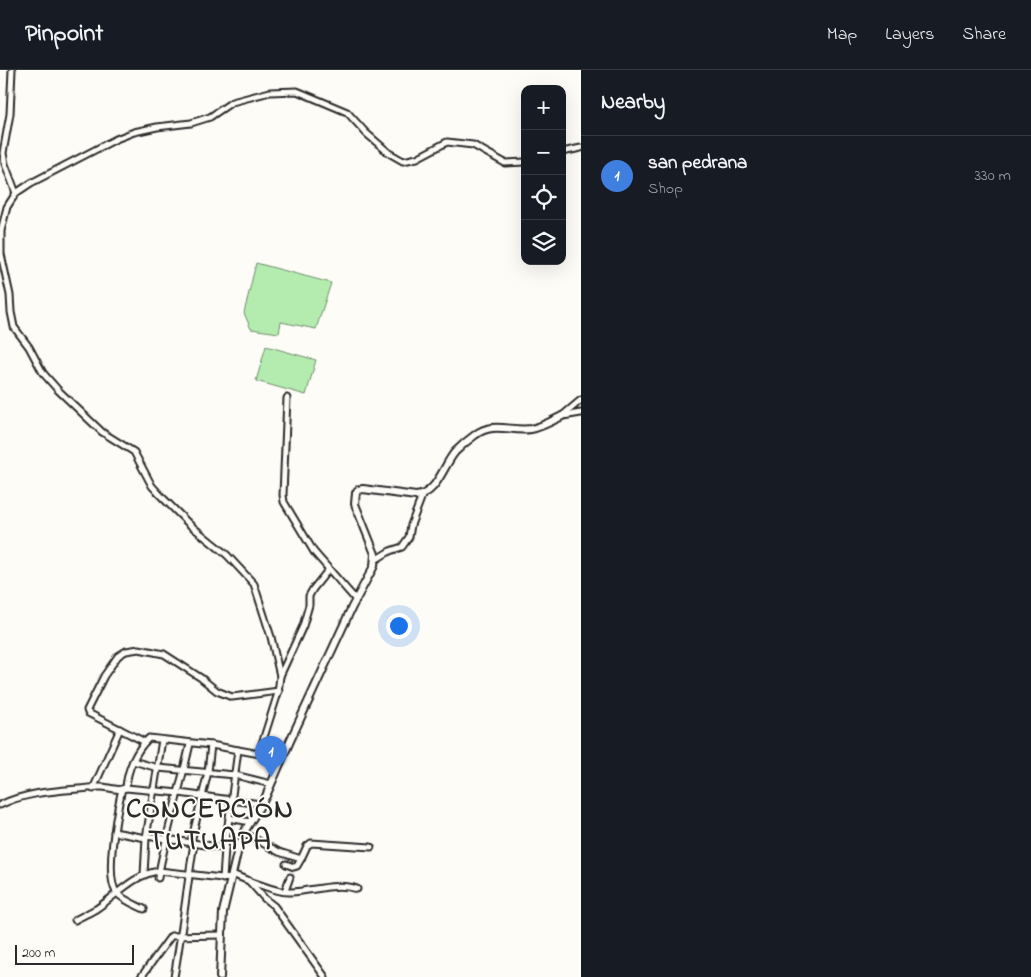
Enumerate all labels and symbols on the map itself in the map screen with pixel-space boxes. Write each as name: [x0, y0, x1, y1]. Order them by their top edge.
your location: [386, 613, 412, 639]
pin: 1: [255, 736, 287, 777]
district label: CONCEPCIÓN TUTUAPA: [126, 790, 294, 863]
scale bar: [15, 942, 134, 965]

